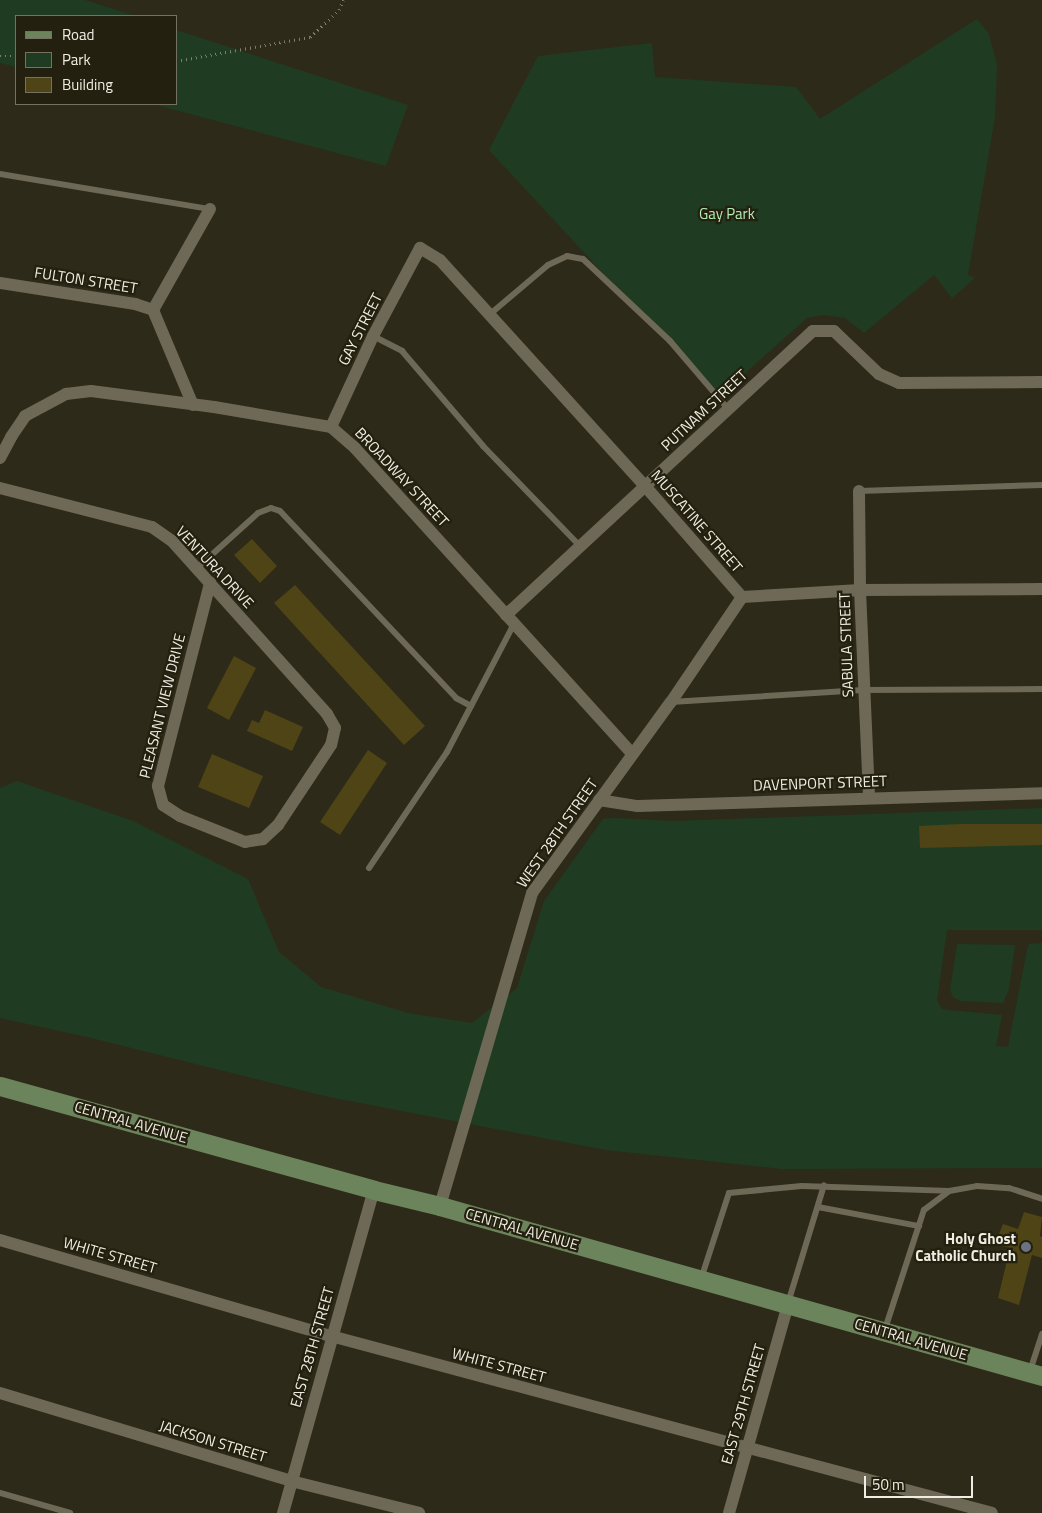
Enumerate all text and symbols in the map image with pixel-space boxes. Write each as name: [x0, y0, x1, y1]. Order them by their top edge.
legend: [15, 15, 178, 105]
text: Road: [62, 23, 94, 46]
text: Park: [62, 48, 91, 71]
text: Building: [62, 73, 113, 96]
park label: Gay Park: [699, 205, 755, 223]
street label: FULTON STREET: [33, 263, 139, 297]
street label: GAY STREET: [334, 290, 386, 368]
street label: PUTNAM STREET: [657, 366, 751, 454]
street label: BROADWAY STREET: [351, 424, 453, 530]
street label: MUSCATINE STREET: [648, 466, 746, 576]
street label: VENTURA DRIVE: [172, 522, 258, 612]
street label: SABULA STREET: [835, 592, 857, 698]
street label: PLEASANT VIEW DRIVE: [135, 632, 189, 780]
street label: DAVENPORT STREET: [753, 772, 887, 794]
street label: WEST 28TH STREET: [513, 775, 601, 891]
street label: CENTRAL AVENUE: [72, 1097, 190, 1147]
street label: CENTRAL AVENUE: [463, 1204, 581, 1254]
place label: Holy Ghost Catholic Church: [915, 1229, 1016, 1264]
street label: WHITE STREET: [61, 1233, 159, 1277]
marker: Holy Ghost Catholic Church: [1020, 1241, 1032, 1253]
street label: EAST 28TH STREET: [286, 1285, 338, 1409]
street label: CENTRAL AVENUE: [852, 1314, 970, 1364]
street label: EAST 29TH STREET: [717, 1342, 769, 1466]
street label: WHITE STREET: [450, 1344, 548, 1386]
street label: JACKSON STREET: [157, 1416, 269, 1466]
scale bar: [867, 1466, 976, 1498]
text: 50 m: [872, 1473, 905, 1496]

